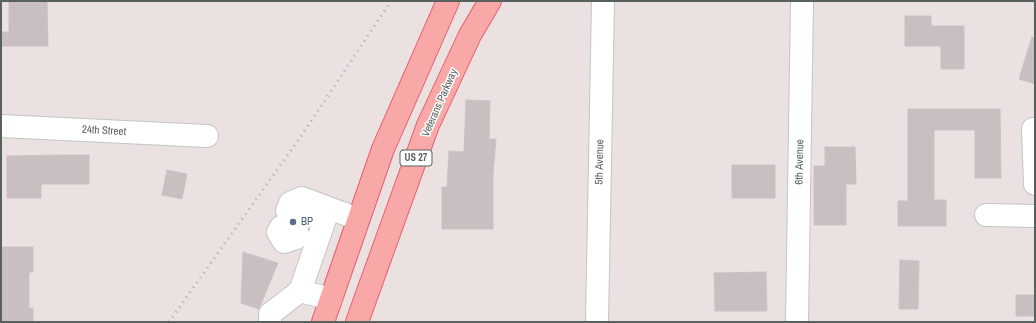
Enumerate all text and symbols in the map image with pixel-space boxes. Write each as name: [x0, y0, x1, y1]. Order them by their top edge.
street label: Veterans Parkway: [419, 67, 461, 139]
street label: 24th Street: [82, 123, 126, 139]
street label: 5th Avenue: [593, 139, 607, 185]
street label: 6th Avenue: [793, 139, 807, 185]
road number: US 27: [400, 150, 432, 166]
place label: BP: [301, 215, 313, 229]
marker: BP: [288, 217, 298, 227]

